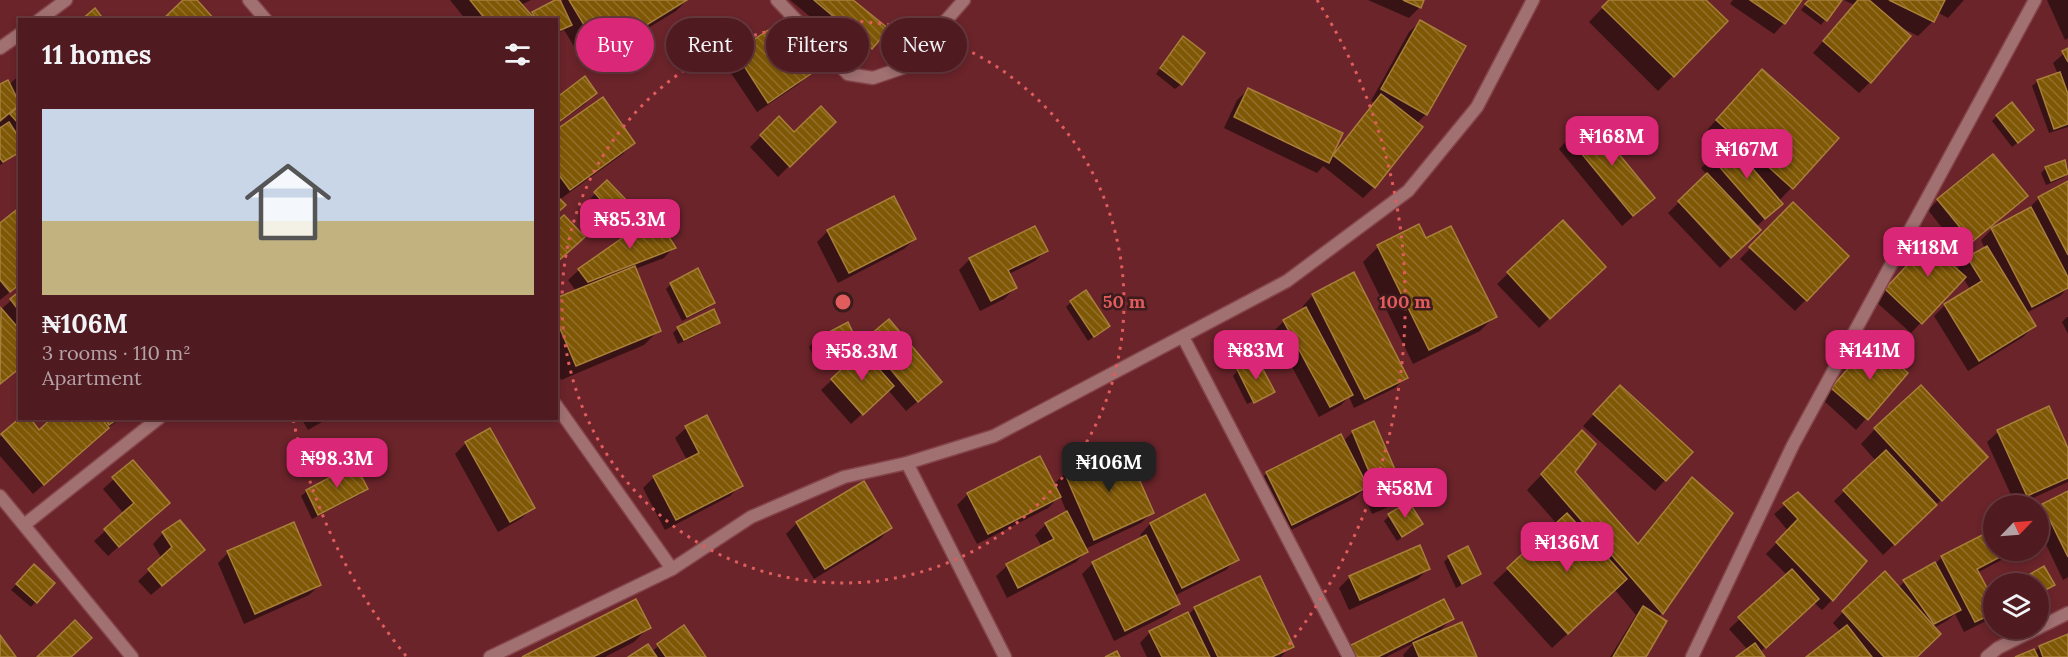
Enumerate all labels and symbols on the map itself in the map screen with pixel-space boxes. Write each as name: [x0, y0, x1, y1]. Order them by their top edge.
pin: ₦168M: [1570, 116, 1654, 167]
pin: ₦167M: [1705, 129, 1789, 180]
pin: ₦85.3M: [581, 199, 679, 250]
pin: ₦118M: [1886, 227, 1970, 278]
text: 50 m: [1103, 290, 1146, 313]
text: 100 m: [1379, 290, 1431, 313]
centre of rings: [833, 292, 853, 312]
pin: ₦83M: [1220, 330, 1292, 381]
pin: ₦141M: [1828, 330, 1912, 381]
pin: ₦58.3M: [813, 331, 911, 382]
pin: ₦98.3M: [288, 438, 386, 489]
pin: ₦106M: [1067, 442, 1151, 493]
pin: ₦58M: [1369, 468, 1441, 519]
north arrow: [1983, 495, 2049, 561]
pin: ₦136M: [1525, 522, 1609, 573]

